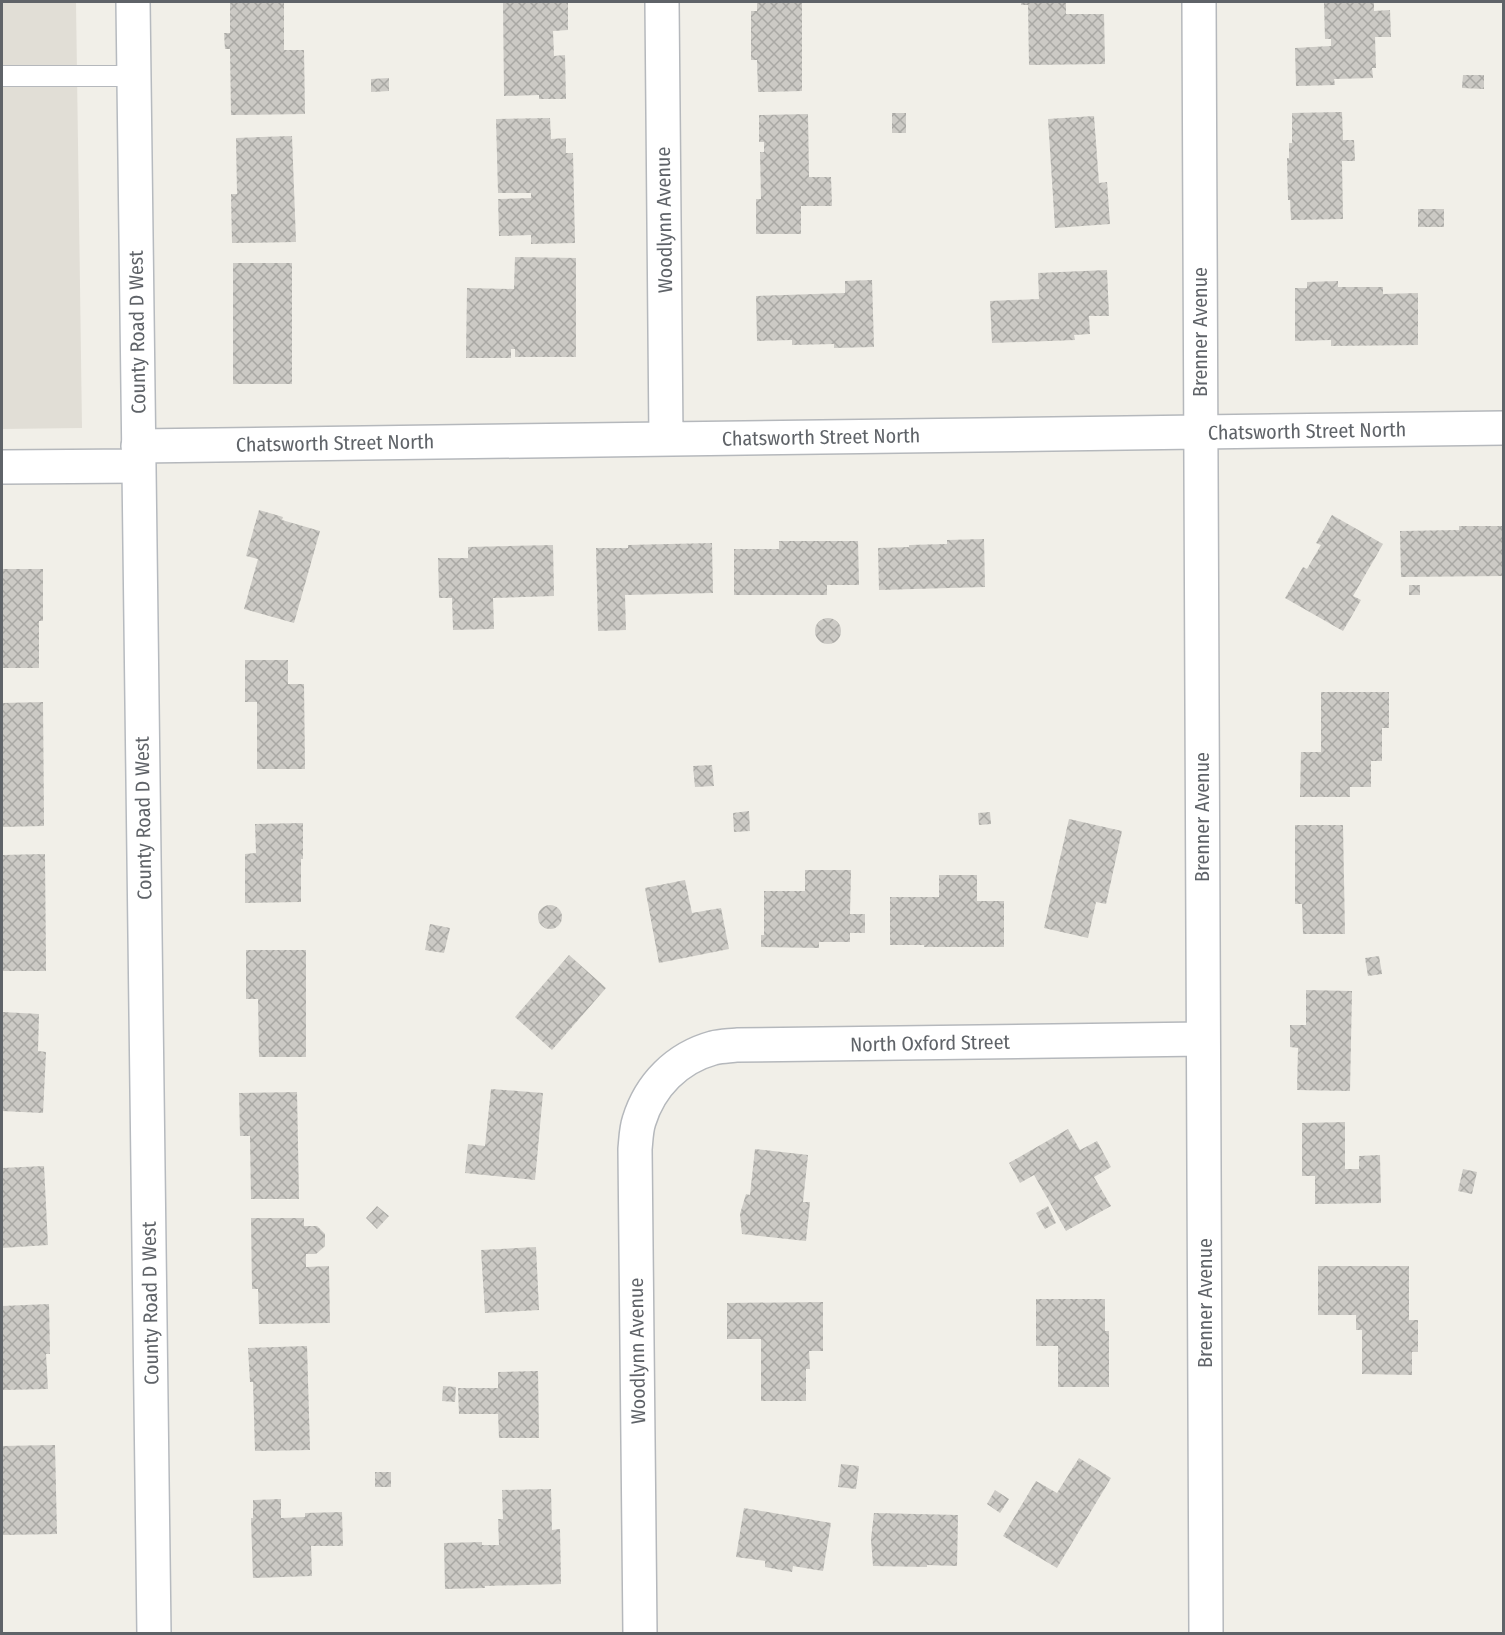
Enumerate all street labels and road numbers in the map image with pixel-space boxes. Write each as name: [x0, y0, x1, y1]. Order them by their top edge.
street label: Woodlynn Avenue: [651, 147, 677, 293]
street label: County Road D West: [124, 250, 150, 414]
street label: Brenner Avenue: [1188, 267, 1212, 397]
street label: Chatsworth Street North: [1208, 417, 1406, 445]
street label: Chatsworth Street North: [722, 423, 920, 451]
street label: Chatsworth Street North: [236, 429, 434, 457]
street label: County Road D West: [130, 736, 156, 900]
street label: Brenner Avenue: [1190, 752, 1214, 882]
street label: North Oxford Street: [850, 1030, 1011, 1056]
street label: County Road D West: [137, 1221, 163, 1385]
street label: Brenner Avenue: [1193, 1238, 1217, 1368]
street label: Woodlynn Avenue: [624, 1278, 650, 1424]

